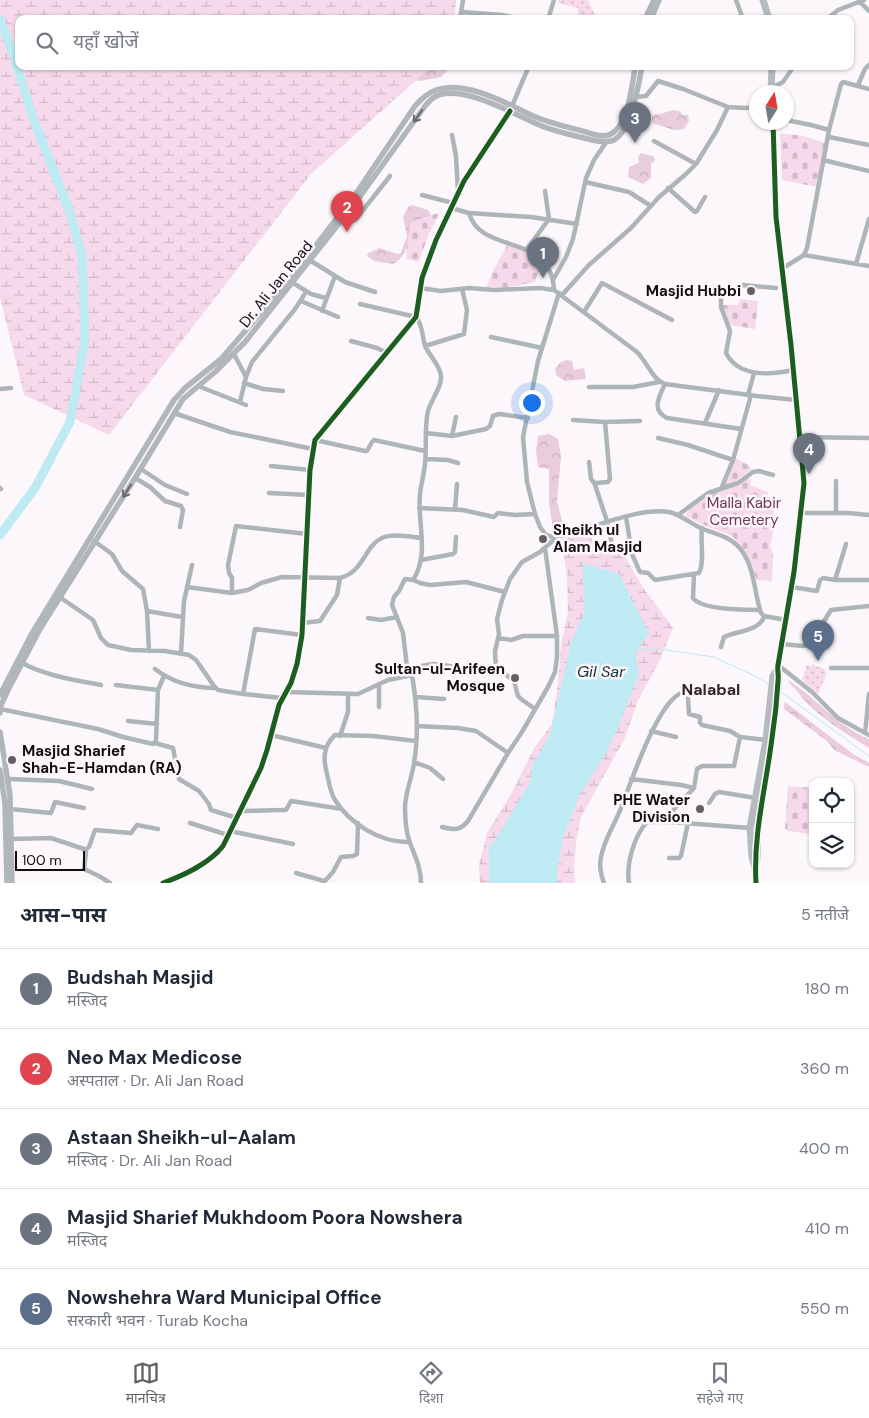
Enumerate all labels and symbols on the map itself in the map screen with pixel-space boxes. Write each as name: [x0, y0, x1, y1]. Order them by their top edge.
north arrow: [749, 85, 794, 130]
pin: 3: [619, 102, 651, 143]
one-way arrow: [413, 108, 423, 122]
pin: 2: [331, 191, 363, 232]
street label: Dr. Ali Jan Road: [235, 236, 317, 332]
pin: 1: [527, 237, 559, 278]
place label: Masjid Hubbi: [646, 281, 741, 301]
marker: Masjid Hubbi: [745, 285, 757, 297]
your location: [519, 390, 545, 416]
pin: 4: [793, 433, 825, 474]
one-way arrow: [122, 484, 132, 498]
park label: Malla Kabir Cemetery: [707, 493, 782, 530]
place label: Sheikh ul Alam Masjid: [553, 520, 642, 557]
marker: Sheikh ul Alam Masjid: [537, 533, 549, 545]
pin: 5: [802, 620, 834, 661]
place label: Sultan-ul-Arifeen Mosque: [375, 659, 505, 696]
water label: Gil Sar: [577, 661, 626, 682]
marker: Sultan-ul-Arifeen Mosque: [509, 672, 521, 684]
district label: Nalabal: [682, 679, 740, 700]
place label: Masjid Sharief Shah-E-Hamdan (RA): [22, 741, 181, 778]
marker: Masjid Sharief Shah-E-Hamdan (RA): [6, 754, 18, 766]
place label: PHE Water Division: [613, 790, 690, 827]
marker: PHE Water Division: [694, 803, 706, 815]
scale bar: [15, 848, 85, 871]

